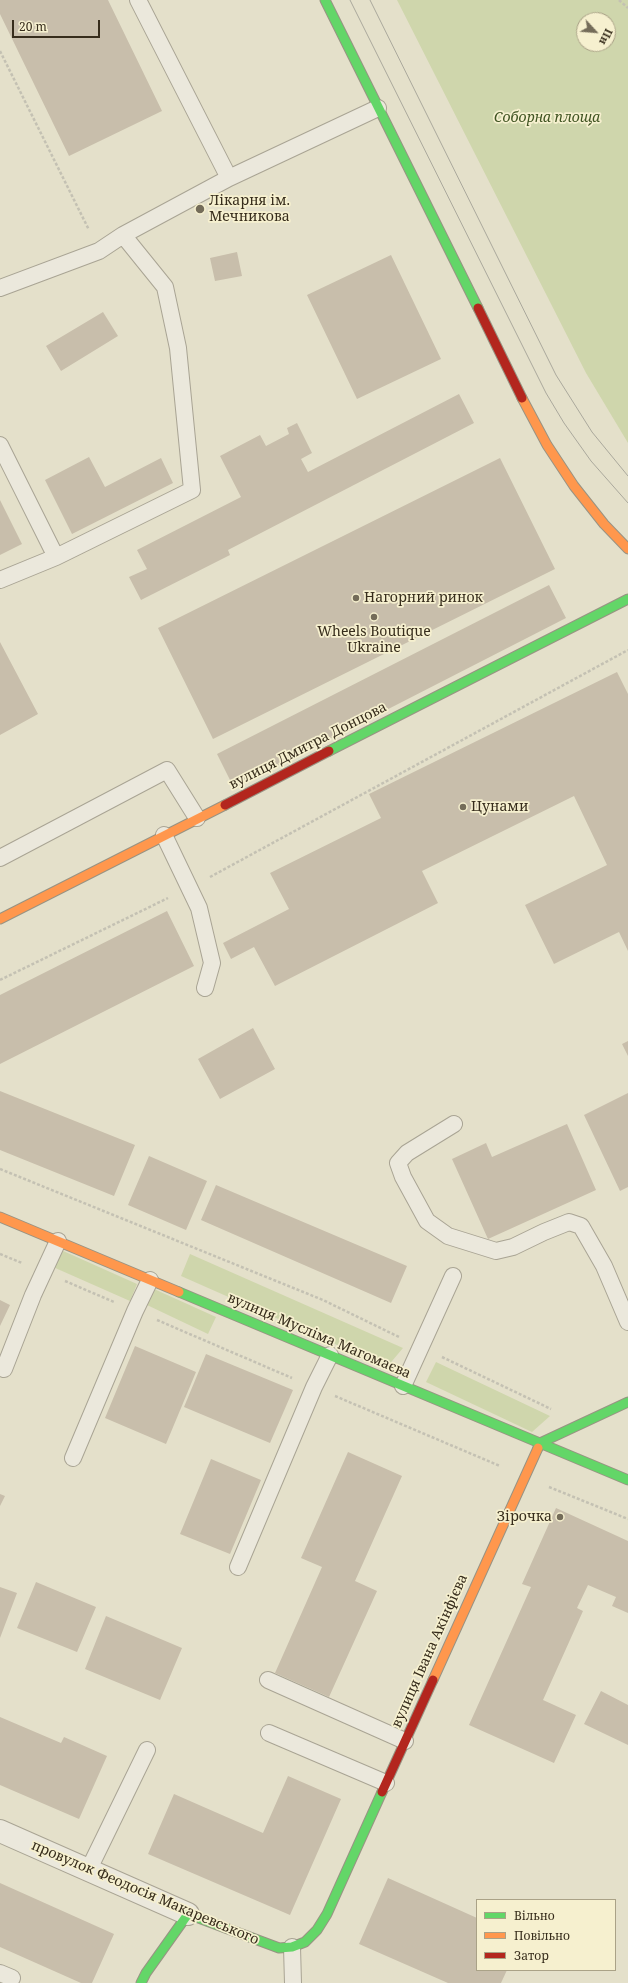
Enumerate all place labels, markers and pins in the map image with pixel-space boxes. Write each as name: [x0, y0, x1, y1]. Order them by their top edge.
place label: Лікарня ім. Мечникова: [209, 193, 290, 226]
marker: Лікарня ім. Мечникова: [194, 203, 206, 215]
place label: Нагорний ринок: [364, 590, 483, 606]
marker: Нагорний ринок: [351, 593, 361, 603]
marker: Wheels Boutique Ukraine: [369, 612, 379, 622]
place label: Wheels Boutique Ukraine: [317, 624, 431, 656]
place label: Цунами: [471, 799, 528, 815]
marker: Цунами: [458, 802, 468, 812]
place label: Зірочка: [497, 1509, 552, 1525]
marker: Зірочка: [555, 1512, 565, 1522]

